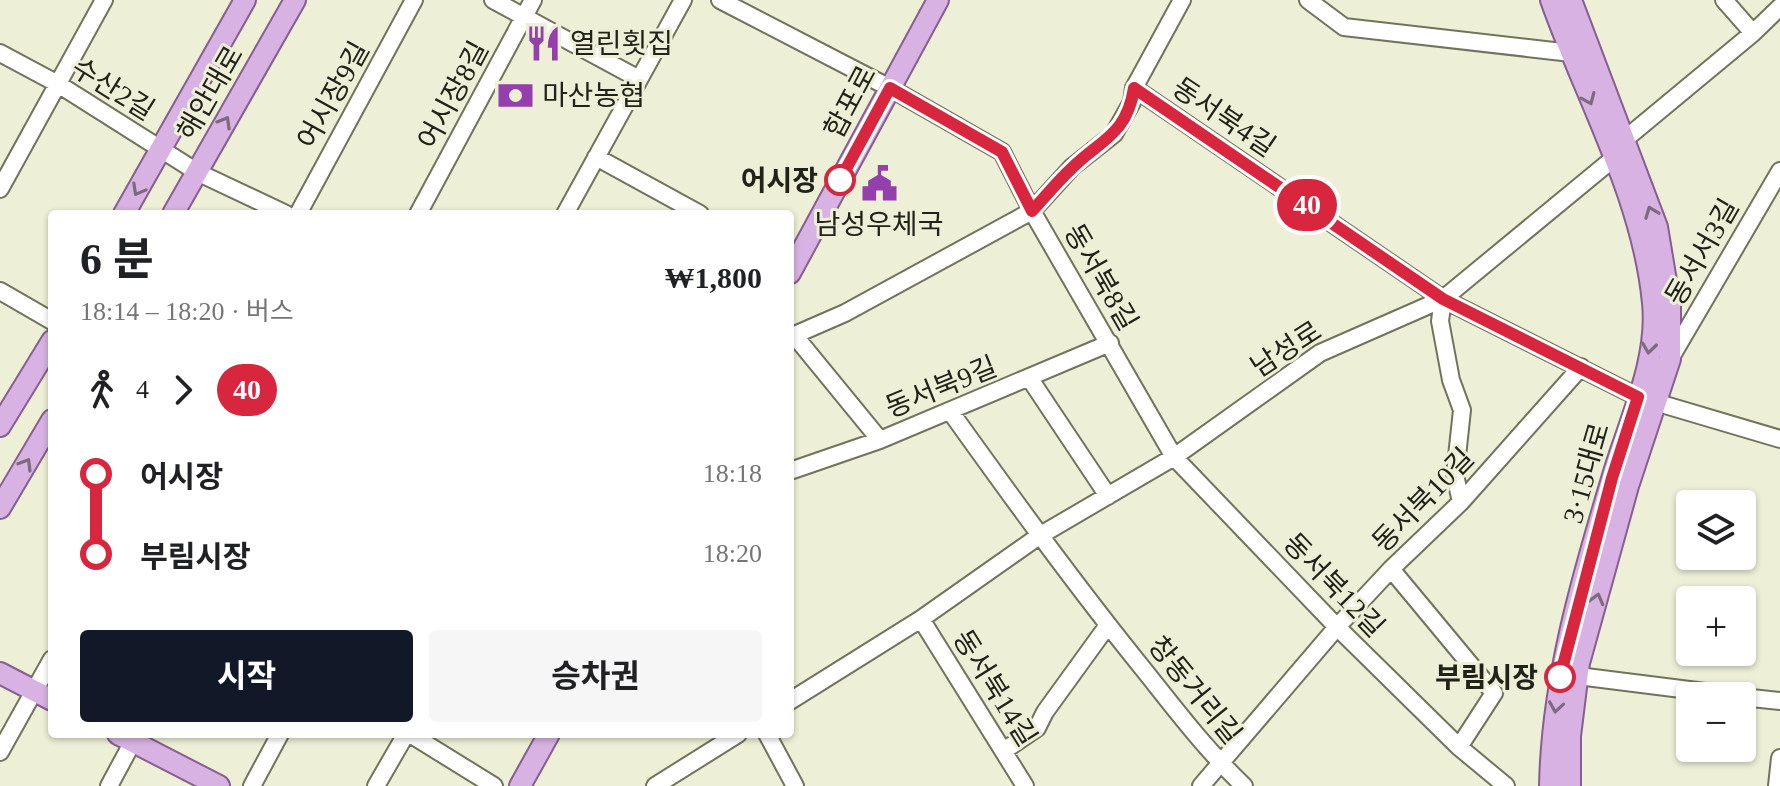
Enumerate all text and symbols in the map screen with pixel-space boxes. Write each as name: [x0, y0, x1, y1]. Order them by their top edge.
restaurant icon: 열린횟집: [525, 24, 563, 62]
place label: 열린횟집: [570, 28, 673, 59]
street label: 어시장9길: [291, 36, 375, 154]
street label: 어시장8길: [412, 36, 494, 154]
street label: 해안대로: [171, 41, 249, 145]
street label: 수산2길: [66, 52, 160, 126]
street label: 합포로: [818, 61, 882, 143]
street label: 동서북4길: [1167, 71, 1281, 163]
bank icon: 마산농협: [497, 76, 535, 114]
place label: 마산농협: [542, 80, 645, 111]
one-way arrow: [1579, 91, 1595, 105]
one-way arrow: [215, 116, 231, 131]
place label: 어시장: [741, 165, 818, 196]
marker: 어시장: [825, 165, 855, 195]
public building icon: 남성우체국: [860, 165, 898, 203]
line badge: 40: [1271, 179, 1343, 231]
one-way arrow: [132, 181, 148, 196]
text: 40: [1293, 189, 1321, 220]
street label: 동서서3길: [1659, 194, 1745, 310]
one-way arrow: [1645, 206, 1661, 220]
place label: 남성우체국: [815, 209, 943, 240]
street label: 동서북8길: [1058, 219, 1144, 335]
text: 6 분: [80, 235, 153, 284]
text: ₩1,800: [665, 261, 762, 294]
text: 18:14 – 18:20 · 버스: [80, 297, 294, 326]
street label: 남성로: [1245, 315, 1327, 383]
one-way arrow: [1641, 341, 1658, 354]
street label: 동서북9길: [881, 351, 1001, 423]
icon: walk: [80, 368, 124, 412]
icon: forward: [161, 368, 205, 412]
text: 40: [233, 374, 261, 405]
text: 4: [136, 375, 149, 404]
street label: 3·15대로: [1557, 419, 1615, 527]
street label: 동서북10길: [1366, 442, 1480, 558]
one-way arrow: [16, 458, 32, 473]
text: 18:18: [703, 459, 762, 488]
text: 어시장: [140, 460, 223, 493]
map controls: [1676, 490, 1756, 762]
button: layers: [1676, 490, 1756, 570]
street label: 동서북12길: [1277, 527, 1391, 643]
text: 18:20: [703, 539, 762, 568]
text: 부림시장: [140, 540, 250, 573]
button: +: [1676, 586, 1756, 666]
one-way arrow: [1588, 592, 1604, 606]
street label: 동서북14길: [947, 624, 1043, 752]
button: 시작: [80, 630, 413, 722]
button: 승차권: [429, 630, 762, 722]
street label: 창동거리길: [1142, 630, 1248, 750]
place label: 부림시장: [1435, 662, 1538, 693]
marker: 부림시장: [1545, 662, 1575, 692]
button: −: [1676, 682, 1756, 762]
one-way arrow: [1548, 700, 1565, 714]

